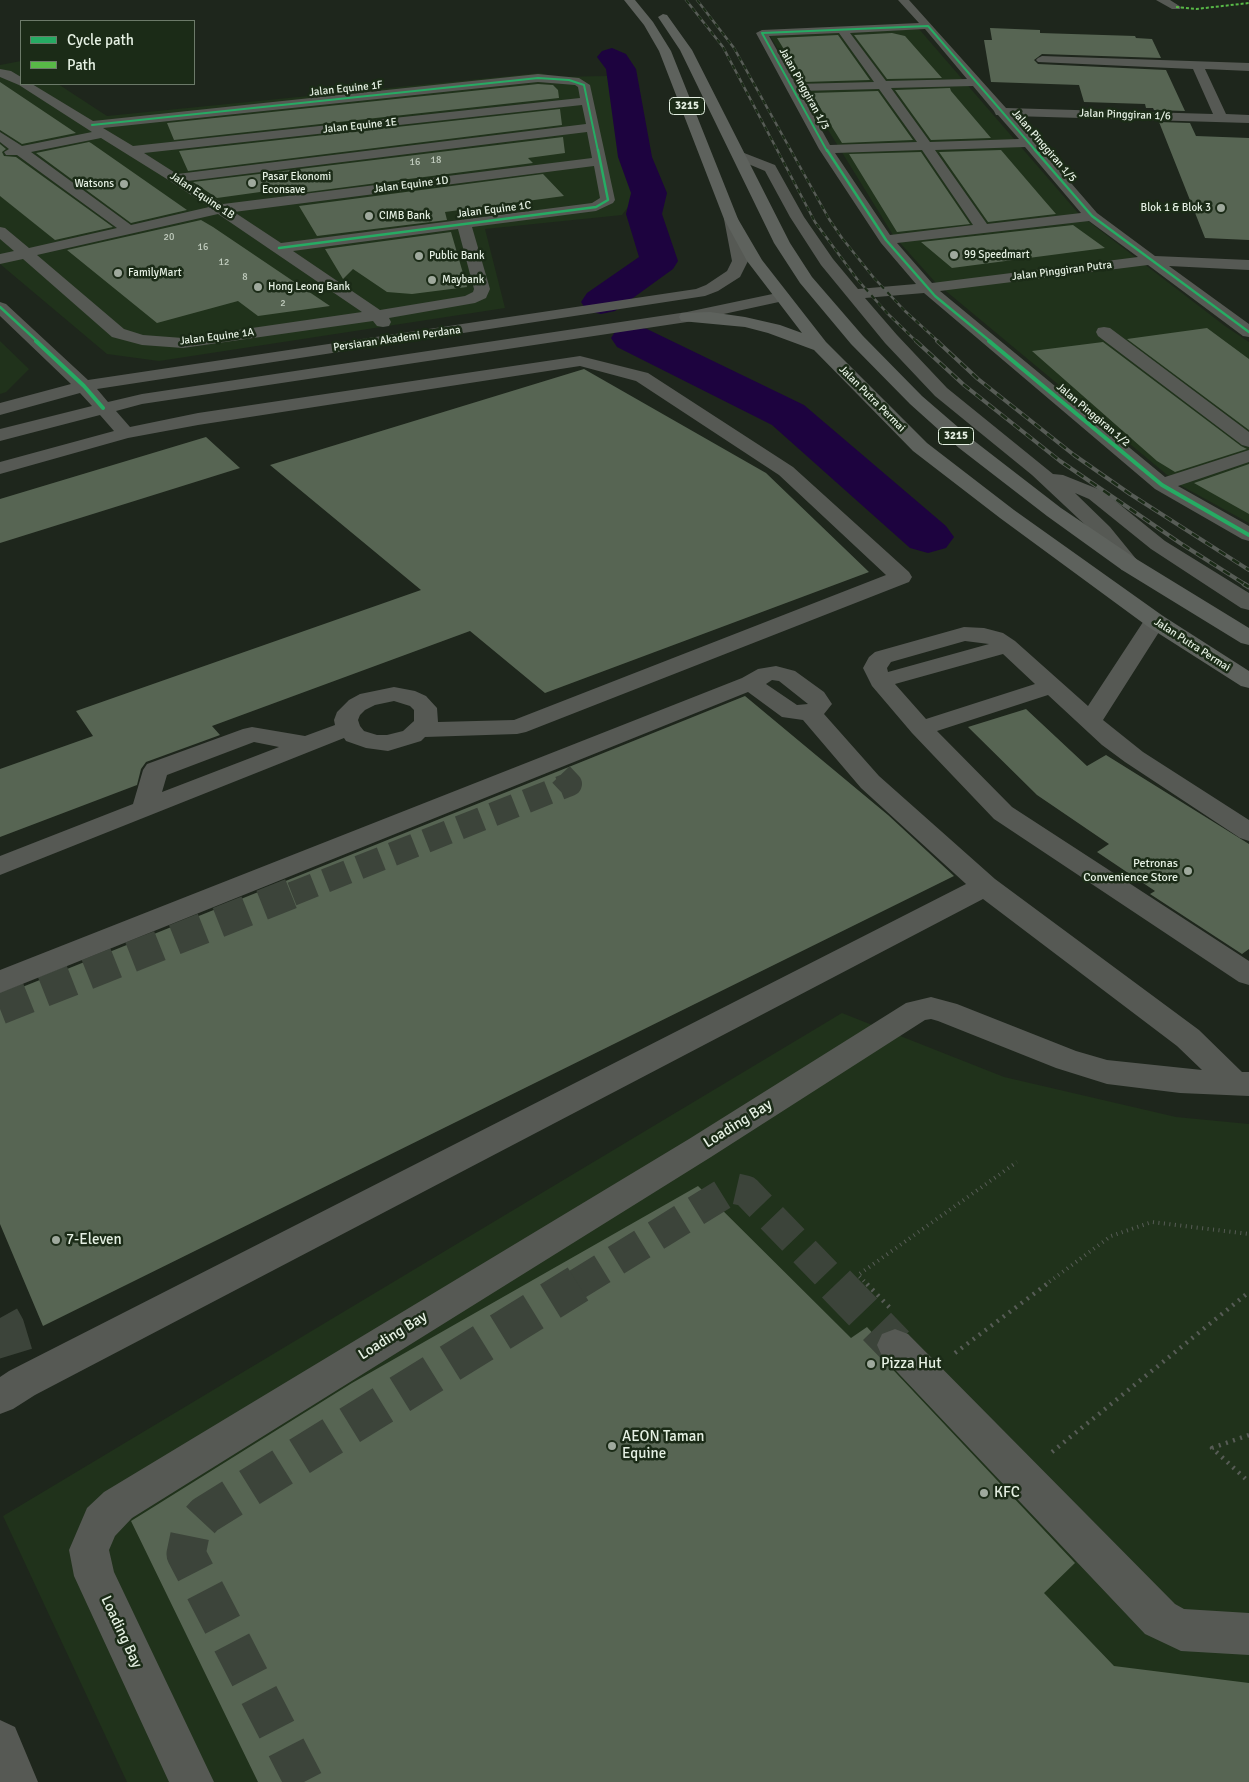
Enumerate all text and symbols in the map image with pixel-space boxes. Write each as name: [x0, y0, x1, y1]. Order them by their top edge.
legend: [20, 20, 195, 85]
text: Cycle path: [67, 31, 134, 49]
street label: Jalan Pinggiran 1/3: [776, 46, 832, 132]
text: Path: [67, 56, 96, 74]
street label: Jalan Equine 1F: [309, 79, 383, 99]
road number: 3215: [670, 98, 704, 114]
street label: Jalan Pinggiran 1/5: [1009, 107, 1079, 185]
street label: Jalan Pinggiran 1/6: [1079, 107, 1171, 123]
street label: Jalan Equine 1E: [322, 116, 398, 136]
house number: 18: [431, 154, 441, 166]
house number: 16: [410, 156, 420, 168]
street label: Jalan Equine 1B: [167, 170, 237, 222]
place label: Pasar Ekonomi Econsave: [262, 170, 331, 196]
street label: Jalan Equine 1D: [373, 174, 449, 196]
place label: Watsons: [74, 177, 114, 191]
marker: Pasar Ekonomi Econsave: [246, 177, 258, 189]
marker: Watsons: [118, 178, 130, 190]
street label: Jalan Equine 1C: [456, 199, 532, 221]
place label: Blok 1 & Blok 3: [1141, 201, 1211, 215]
marker: Blok 1 & Blok 3: [1215, 202, 1227, 214]
place label: CIMB Bank: [379, 209, 431, 223]
marker: CIMB Bank: [363, 210, 375, 222]
house number: 20: [164, 231, 174, 243]
house number: 16: [198, 241, 208, 253]
place label: 99 Speedmart: [964, 248, 1030, 262]
place label: Public Bank: [429, 249, 484, 263]
marker: 99 Speedmart: [948, 249, 960, 261]
marker: Public Bank: [413, 250, 425, 262]
house number: 12: [219, 256, 229, 268]
street label: Jalan Pinggiran Putra: [1011, 258, 1113, 284]
place label: FamilyMart: [128, 266, 182, 280]
marker: FamilyMart: [112, 267, 124, 279]
house number: 8: [242, 271, 248, 283]
place label: Maybank: [442, 273, 484, 287]
marker: Maybank: [426, 274, 438, 286]
place label: Hong Leong Bank: [268, 280, 350, 294]
marker: Hong Leong Bank: [252, 281, 264, 293]
house number: 2: [280, 297, 286, 309]
street label: Persiaran Akademi Perdana: [332, 324, 462, 354]
street label: Jalan Equine 1A: [179, 326, 255, 348]
street label: Jalan Putra Permai: [836, 363, 908, 435]
street label: Jalan Pinggiran 1/2: [1054, 380, 1132, 450]
road number: 3215: [938, 428, 974, 444]
street label: Jalan Putra Permai: [1151, 615, 1233, 675]
place label: Petronas Convenience Store: [1083, 857, 1178, 885]
marker: Petronas Convenience Store: [1182, 865, 1194, 877]
street label: Loading Bay: [700, 1096, 776, 1152]
place label: 7-Eleven: [66, 1231, 122, 1249]
marker: 7-Eleven: [50, 1234, 62, 1246]
street label: Loading Bay: [355, 1308, 431, 1364]
place label: Pizza Hut: [881, 1355, 941, 1373]
marker: Pizza Hut: [865, 1358, 877, 1370]
place label: AEON Taman Equine: [622, 1428, 705, 1463]
marker: AEON Taman Equine: [606, 1440, 618, 1452]
place label: KFC: [994, 1484, 1020, 1502]
marker: KFC: [978, 1487, 990, 1499]
street label: Loading Bay: [96, 1593, 146, 1671]

